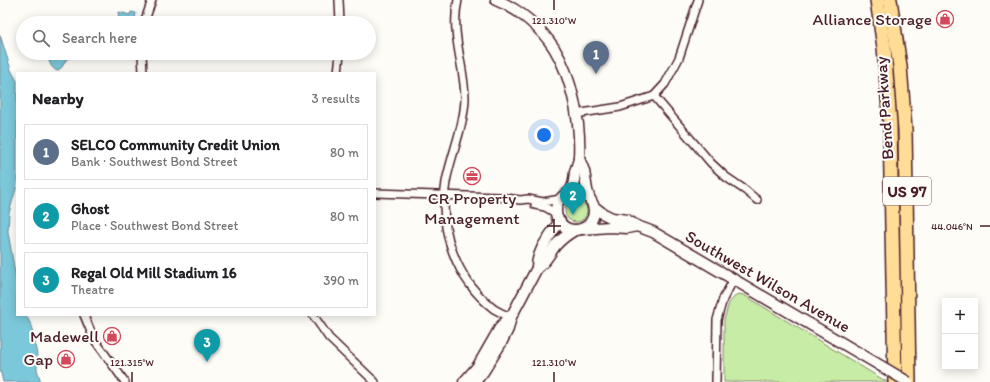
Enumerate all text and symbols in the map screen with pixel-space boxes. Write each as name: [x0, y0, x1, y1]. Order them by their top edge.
place label: Alliance Storage: [813, 9, 932, 29]
shop icon: Alliance Storage: [935, 9, 955, 29]
text: 121.310°W: [532, 14, 577, 27]
search box: [16, 16, 376, 60]
icon: search: [30, 27, 52, 49]
text: Search here: [62, 29, 137, 47]
pin: 1: [583, 41, 609, 74]
street label: Bend Parkway: [870, 56, 898, 160]
text: Nearby: [32, 88, 84, 108]
text: 3 results: [311, 91, 360, 106]
your location: [534, 125, 554, 145]
text: SELCO Community Credit Union: [71, 136, 280, 154]
text: 1: [43, 145, 49, 160]
text: 80 m: [330, 145, 359, 160]
text: Bank · Southwest Bond Street: [71, 154, 238, 169]
office icon: CR Property Management: [462, 166, 482, 186]
road number: US 97: [883, 177, 931, 205]
pin: 2: [560, 182, 586, 215]
place label: CR Property Management: [424, 188, 520, 228]
text: Ghost: [71, 200, 109, 218]
text: 2: [43, 209, 49, 224]
text: 80 m: [330, 209, 359, 224]
text: Place · Southwest Bond Street: [71, 218, 238, 233]
text: 44.046°N: [931, 220, 973, 233]
street label: Southwest Wilson Avenue: [682, 226, 854, 336]
text: Regal Old Mill Stadium 16: [71, 264, 237, 282]
text: 3: [42, 273, 50, 288]
text: 390 m: [323, 273, 359, 288]
text: Theatre: [71, 282, 114, 297]
map controls: [942, 298, 978, 370]
button: +: [942, 298, 978, 334]
place label: Madewell: [30, 326, 99, 346]
shop icon: Madewell: [102, 326, 122, 346]
pin: 3: [194, 329, 220, 362]
button: −: [942, 334, 978, 370]
place label: Gap: [23, 349, 53, 369]
shop icon: Gap: [56, 349, 76, 369]
text: 121.315°W: [110, 356, 154, 369]
text: 121.310°W: [532, 356, 577, 369]

